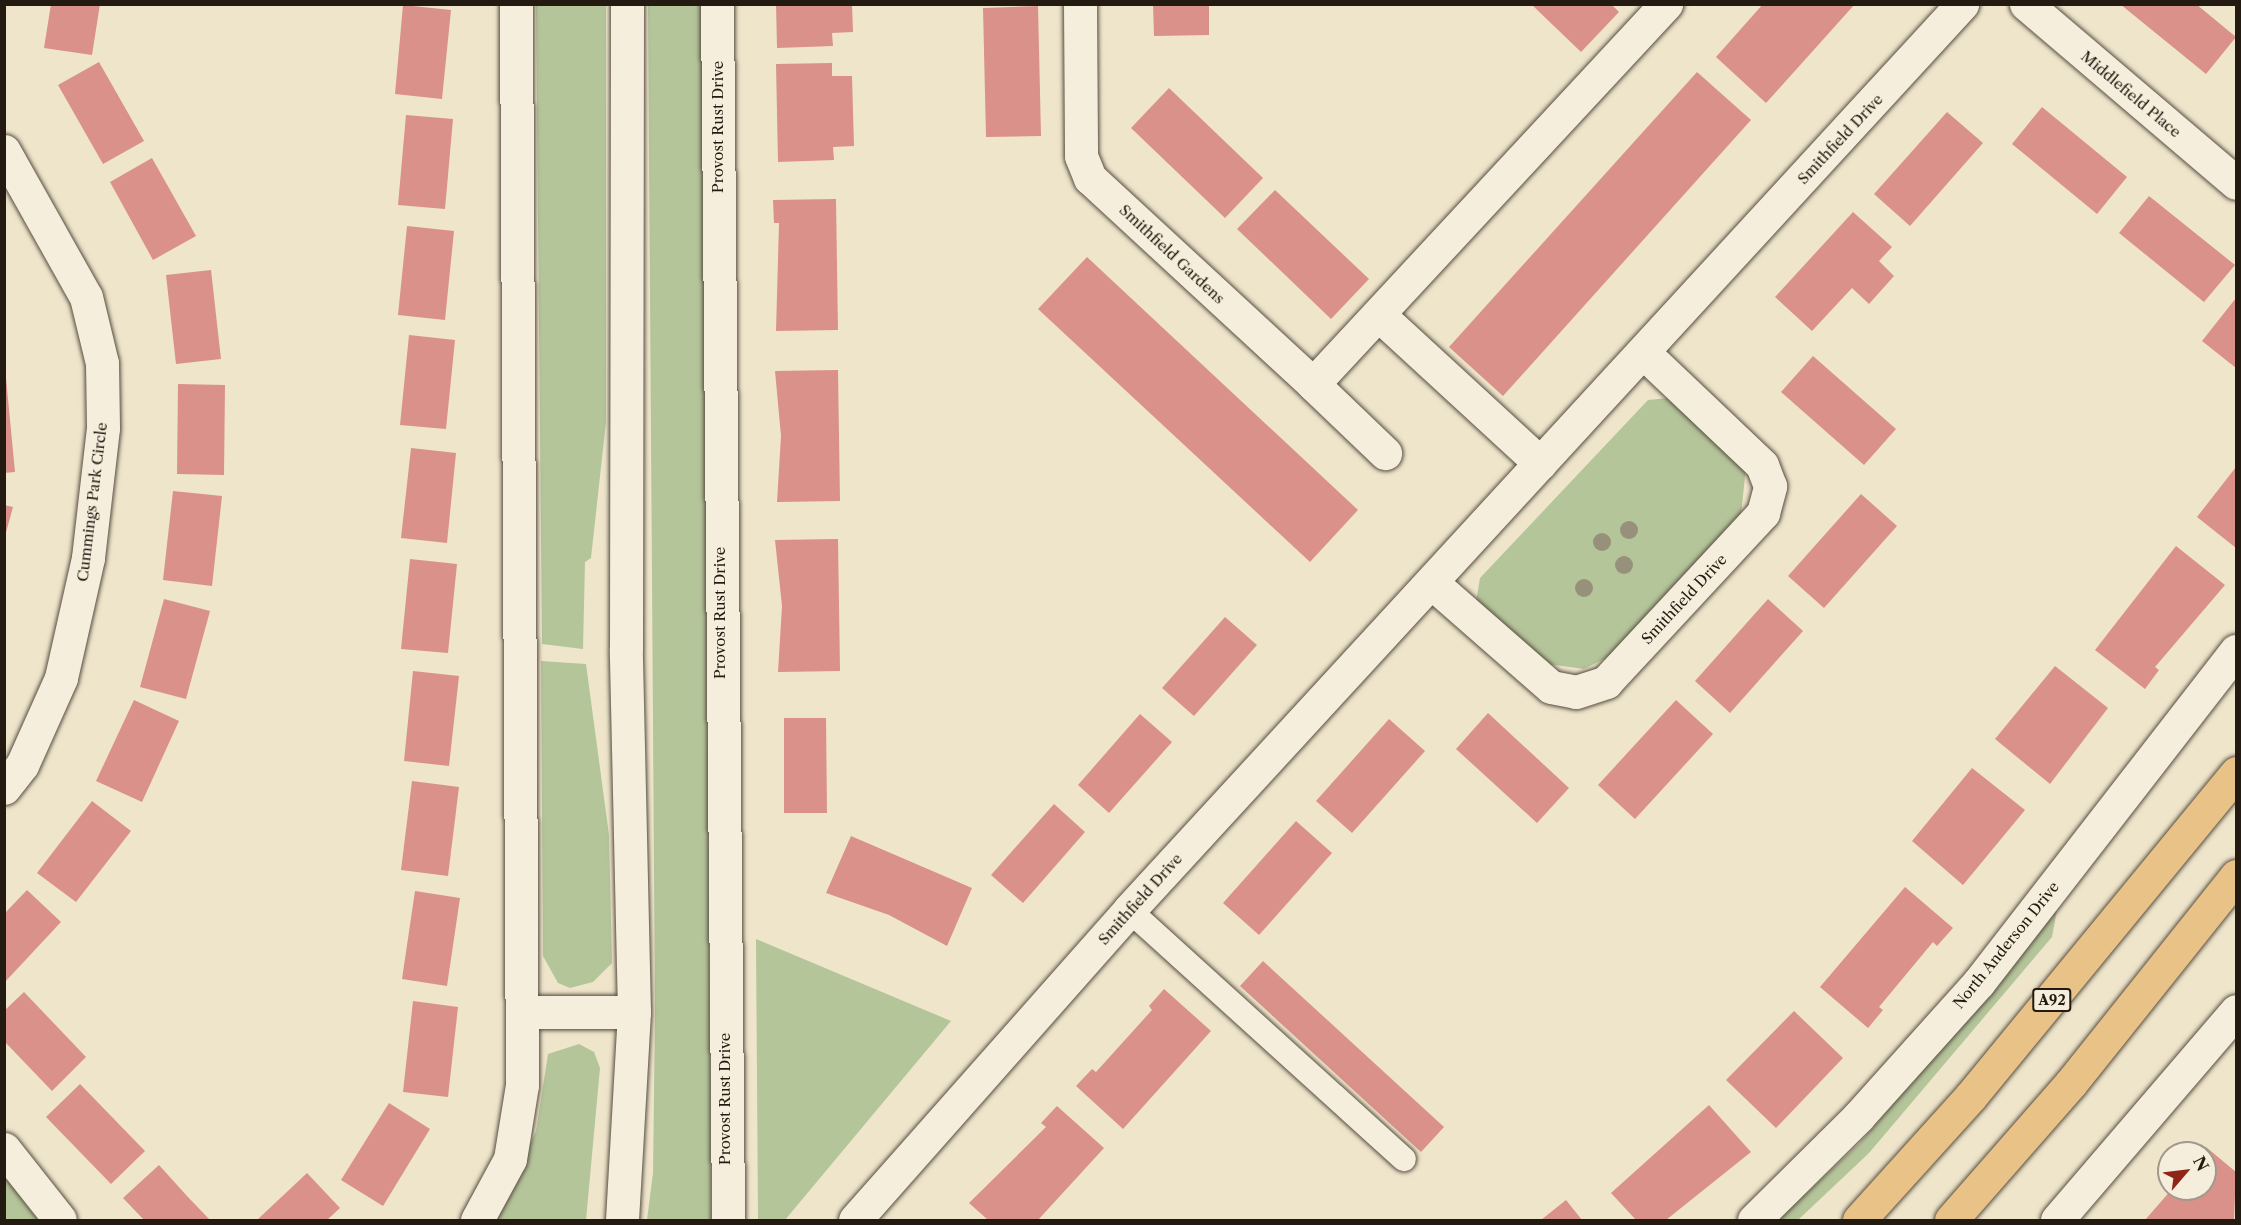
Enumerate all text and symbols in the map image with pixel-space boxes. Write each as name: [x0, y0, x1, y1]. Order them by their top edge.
street label: Middlefield Place: [2077, 47, 2185, 141]
street label: Provost Rust Drive: [709, 61, 727, 193]
street label: Smithfield Drive: [1794, 90, 1886, 188]
street label: Smithfield Gardens: [1116, 201, 1228, 307]
street label: Cummings Park Circle: [73, 421, 111, 583]
street label: Provost Rust Drive: [711, 547, 729, 679]
street label: Smithfield Drive: [1638, 550, 1730, 648]
street label: Smithfield Drive: [1094, 850, 1186, 948]
street label: North Anderson Drive: [1949, 878, 2063, 1012]
road number: A92: [2031, 989, 2073, 1011]
street label: Provost Rust Drive: [716, 1033, 734, 1165]
north arrow: [2157, 1141, 2217, 1201]
text: N: [2189, 1153, 2213, 1174]

